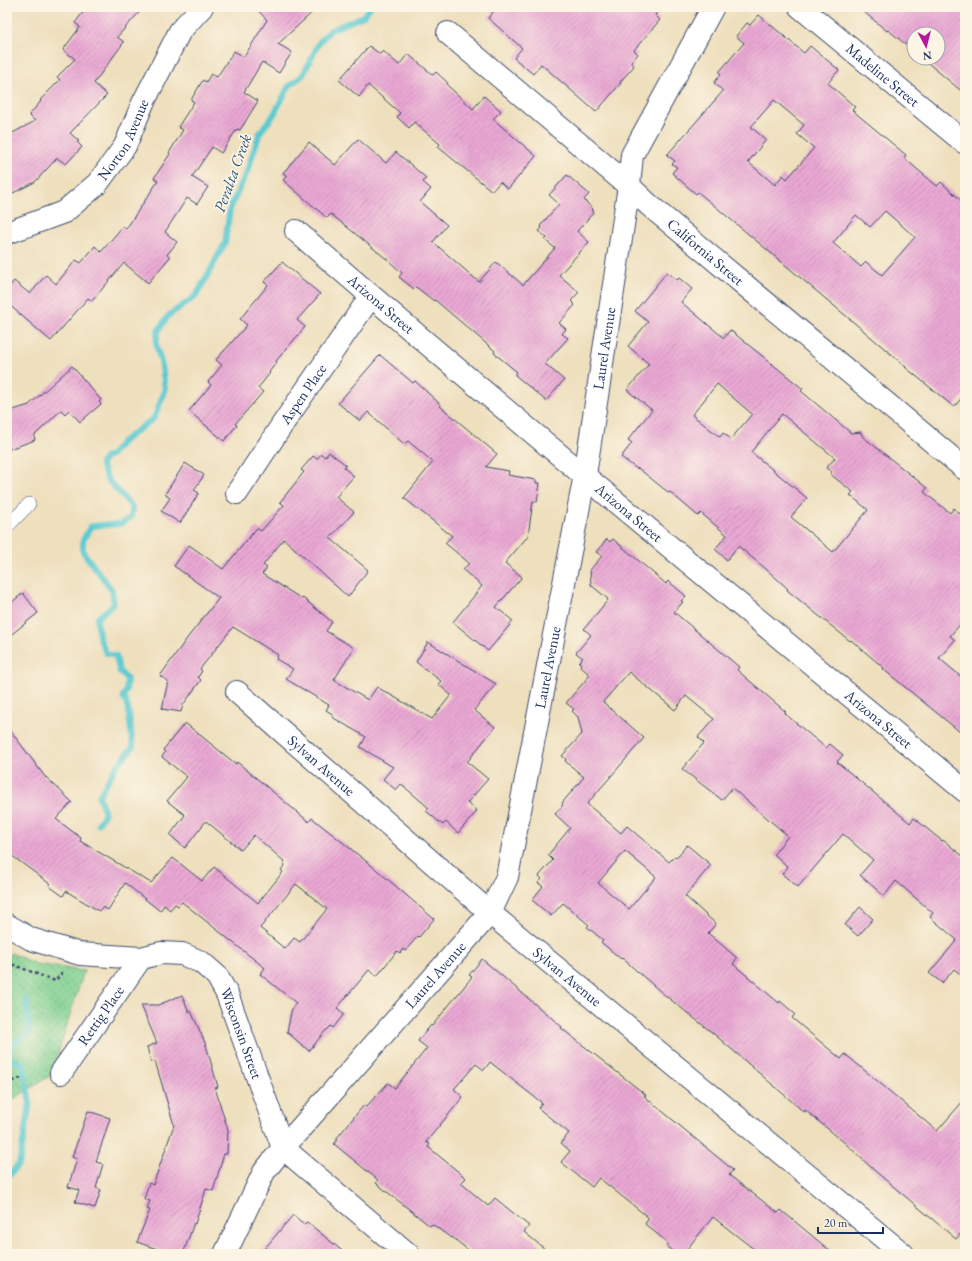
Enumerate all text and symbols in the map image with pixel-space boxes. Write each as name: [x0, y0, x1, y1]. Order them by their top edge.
north arrow: [906, 26, 946, 66]
street label: Madeline Street: [842, 39, 924, 111]
text: N: [922, 48, 932, 63]
street label: Norton Avenue: [93, 95, 153, 184]
water label: Peralta Creek: [209, 131, 257, 215]
street label: California Street: [663, 214, 748, 289]
street label: Arizona Street: [343, 269, 419, 338]
street label: Laurel Avenue: [588, 306, 619, 391]
street label: Aspen Place: [275, 360, 330, 429]
street label: Arizona Street: [591, 478, 667, 546]
street label: Laurel Avenue: [530, 624, 564, 710]
street label: Arizona Street: [840, 685, 917, 752]
street label: Sylvan Avenue: [284, 731, 360, 800]
street label: Laurel Avenue: [400, 937, 470, 1012]
street label: Sylvan Avenue: [529, 942, 606, 1010]
street label: Rettig Place: [73, 981, 128, 1049]
street label: Wisconsin Street: [216, 985, 267, 1082]
scale bar: [818, 1209, 883, 1235]
text: 20 m: [824, 1215, 848, 1231]

